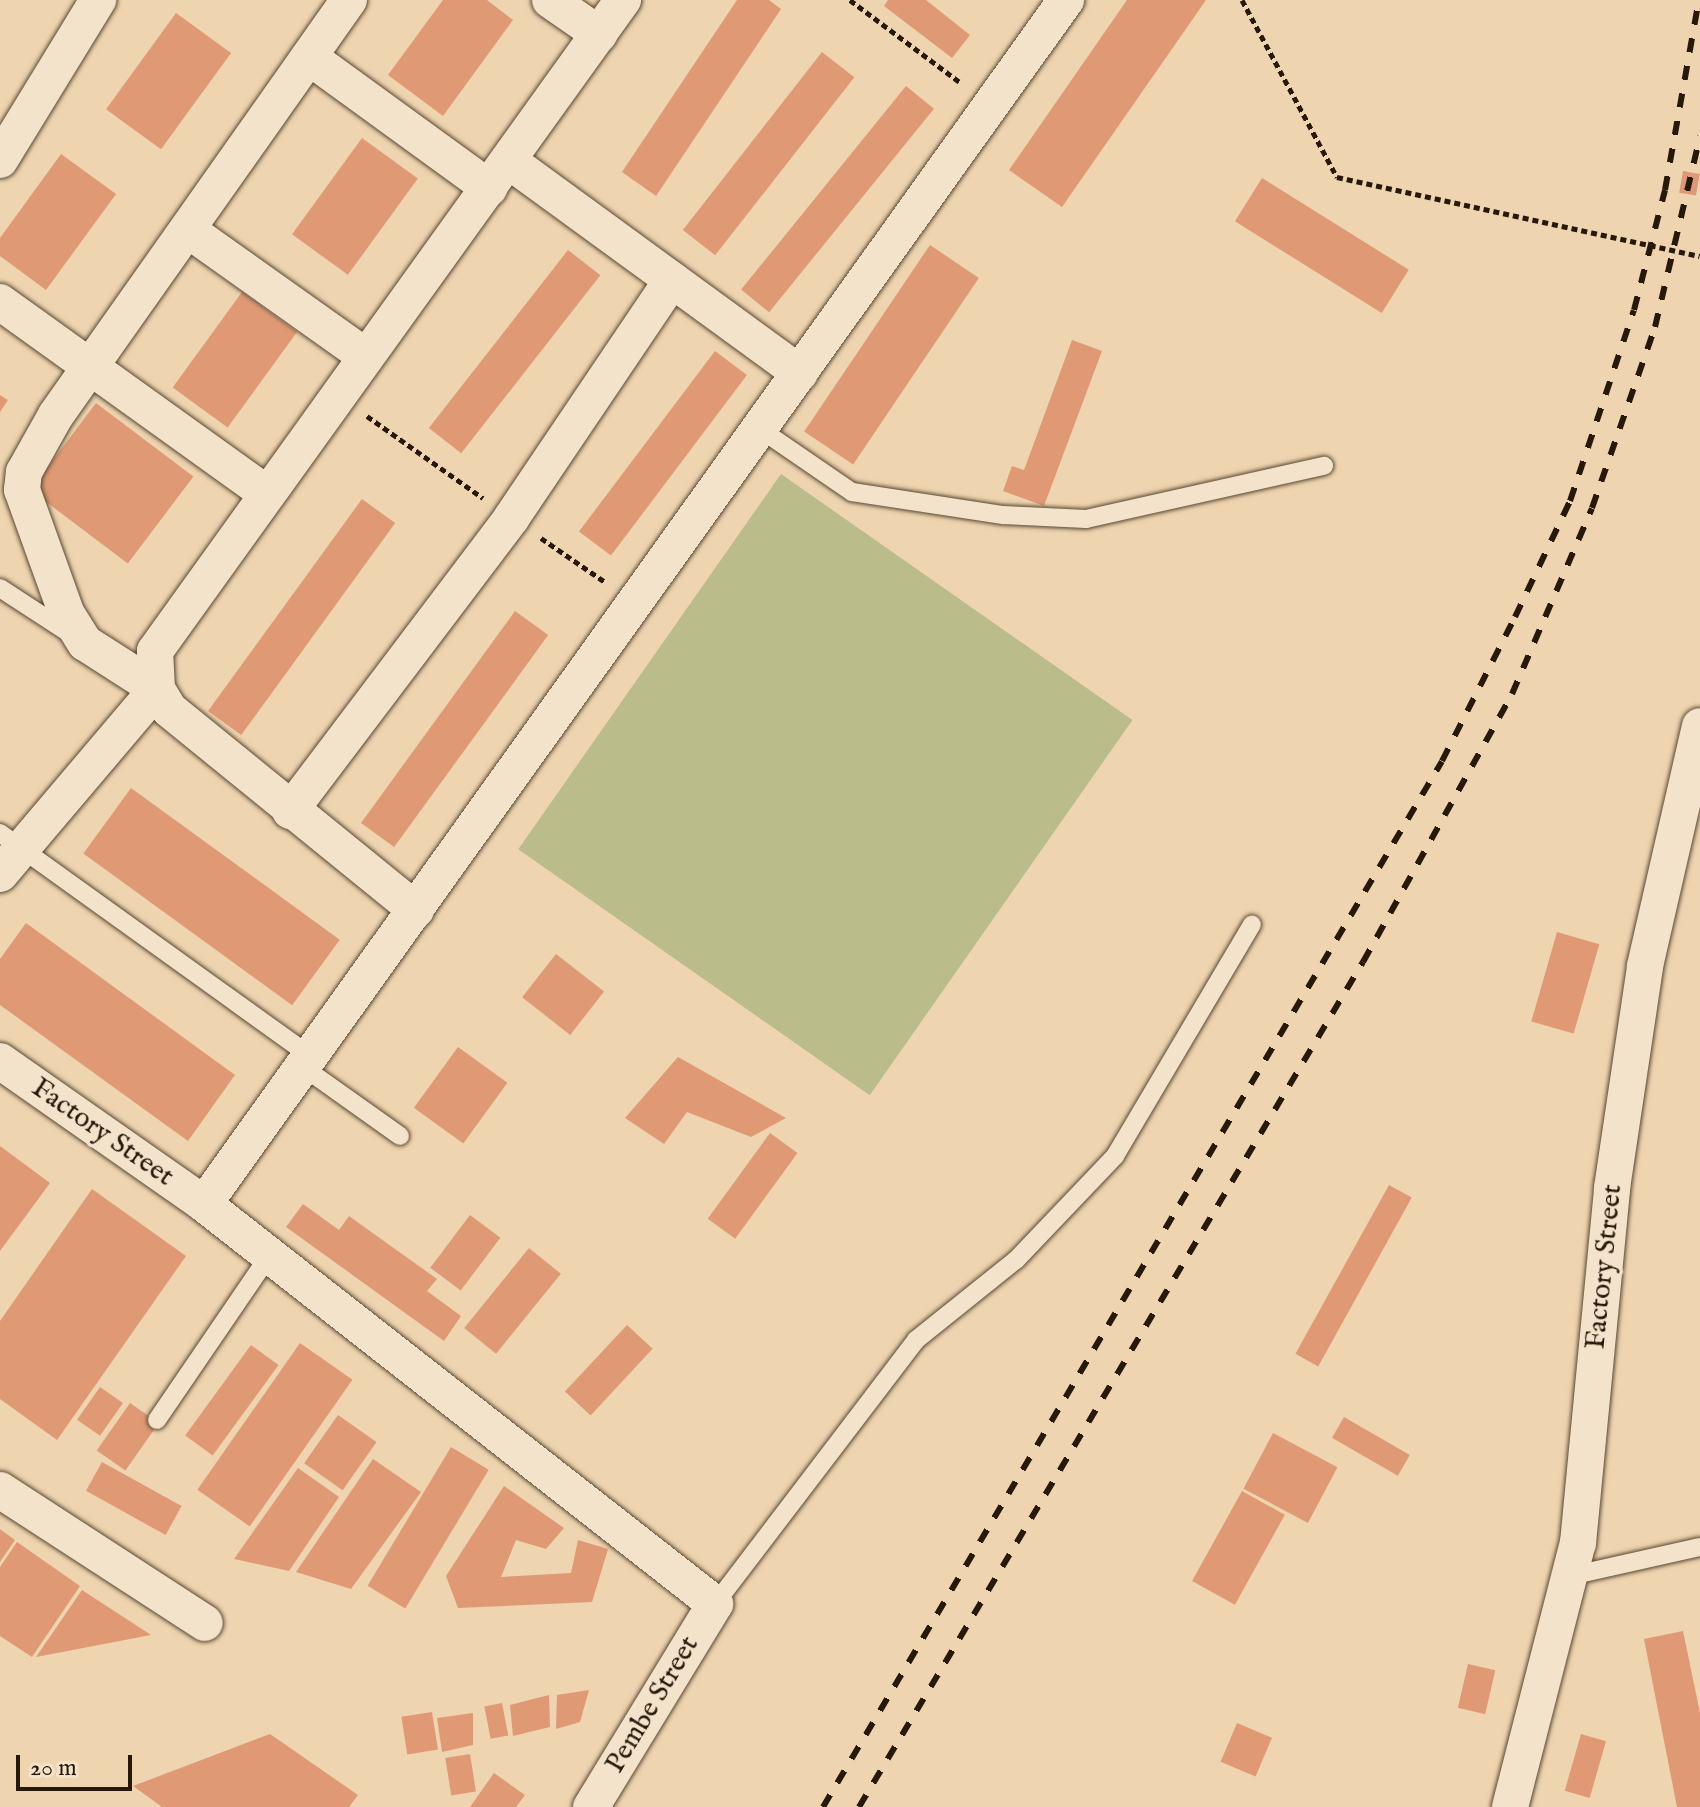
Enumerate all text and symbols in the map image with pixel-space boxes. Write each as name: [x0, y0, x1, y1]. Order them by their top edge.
street label: Factory Street: [24, 1072, 180, 1194]
street label: Factory Street: [1580, 1183, 1630, 1351]
street label: Pembe Street: [599, 1630, 707, 1780]
scale bar: [20, 1739, 136, 1789]
text: 20 m: [30, 1753, 77, 1784]

